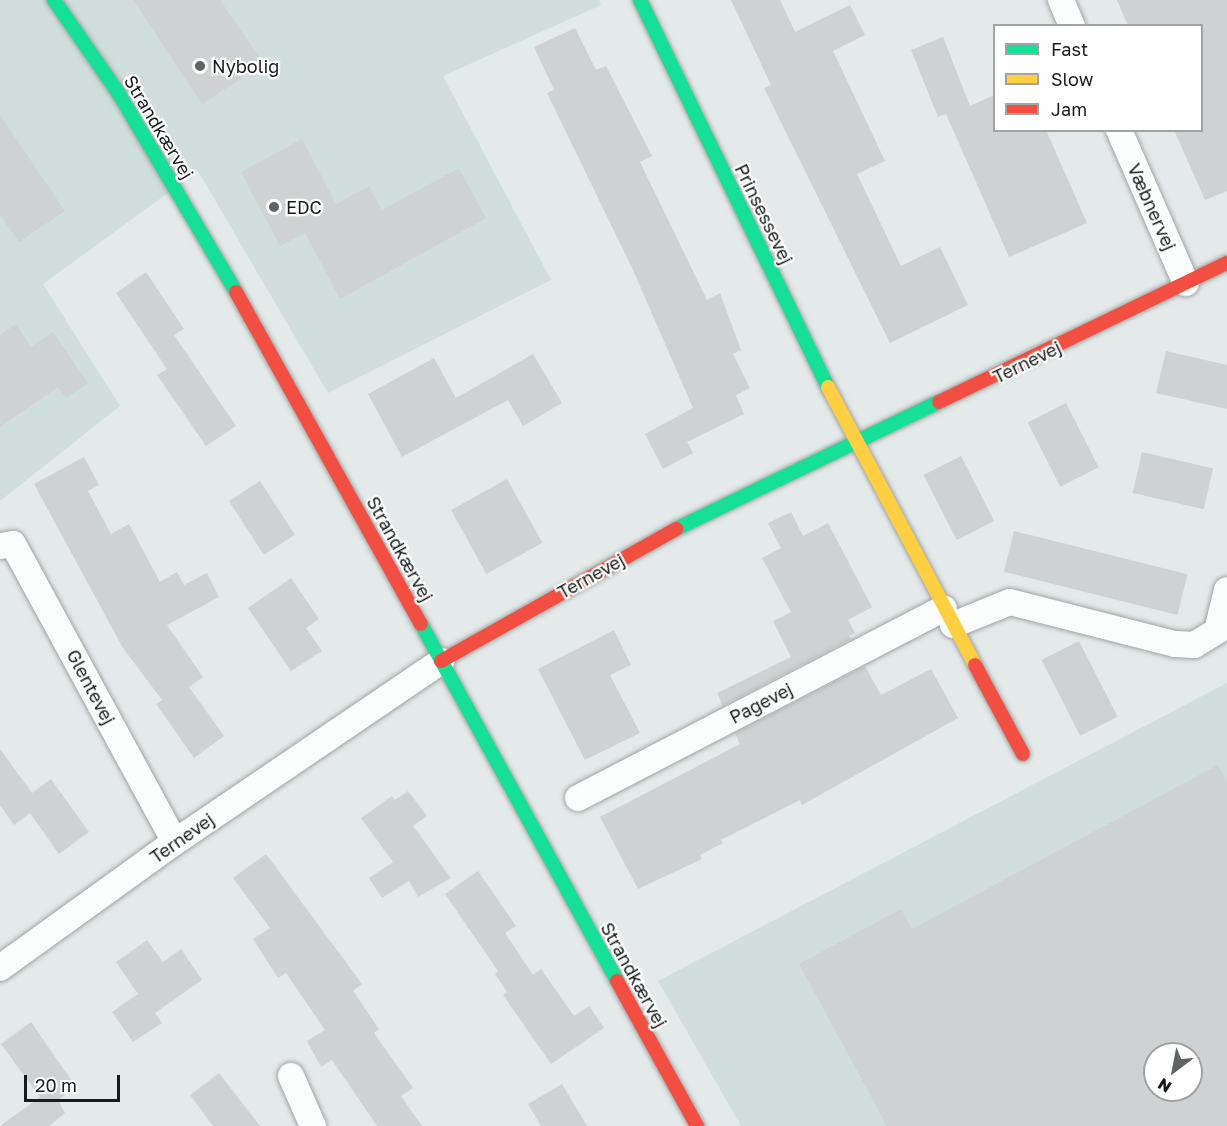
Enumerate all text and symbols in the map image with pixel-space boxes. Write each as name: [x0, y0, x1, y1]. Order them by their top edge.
legend: [993, 24, 1203, 132]
text: Fast: [1051, 38, 1088, 60]
place label: Nybolig: [212, 55, 279, 77]
marker: Nybolig: [193, 59, 207, 73]
text: Slow: [1051, 68, 1093, 90]
street label: Strandkærvej: [120, 71, 198, 183]
text: Jam: [1051, 98, 1087, 120]
street label: Prinsessevej: [730, 160, 798, 268]
street label: Væbnervej: [1123, 160, 1181, 254]
place label: EDC: [286, 196, 322, 218]
marker: EDC: [267, 200, 281, 214]
street label: Ternevej: [989, 336, 1065, 388]
street label: Strandkærvej: [362, 493, 438, 605]
street label: Ternevej: [554, 549, 628, 603]
street label: Glentevej: [62, 646, 120, 728]
street label: Pagevej: [726, 678, 796, 728]
street label: Ternevej: [146, 808, 218, 868]
street label: Strandkærvej: [596, 919, 672, 1031]
north arrow: [1143, 1042, 1203, 1102]
scale bar: [27, 1063, 123, 1101]
text: 20 m: [35, 1074, 77, 1096]
text: N: [1154, 1074, 1175, 1097]

